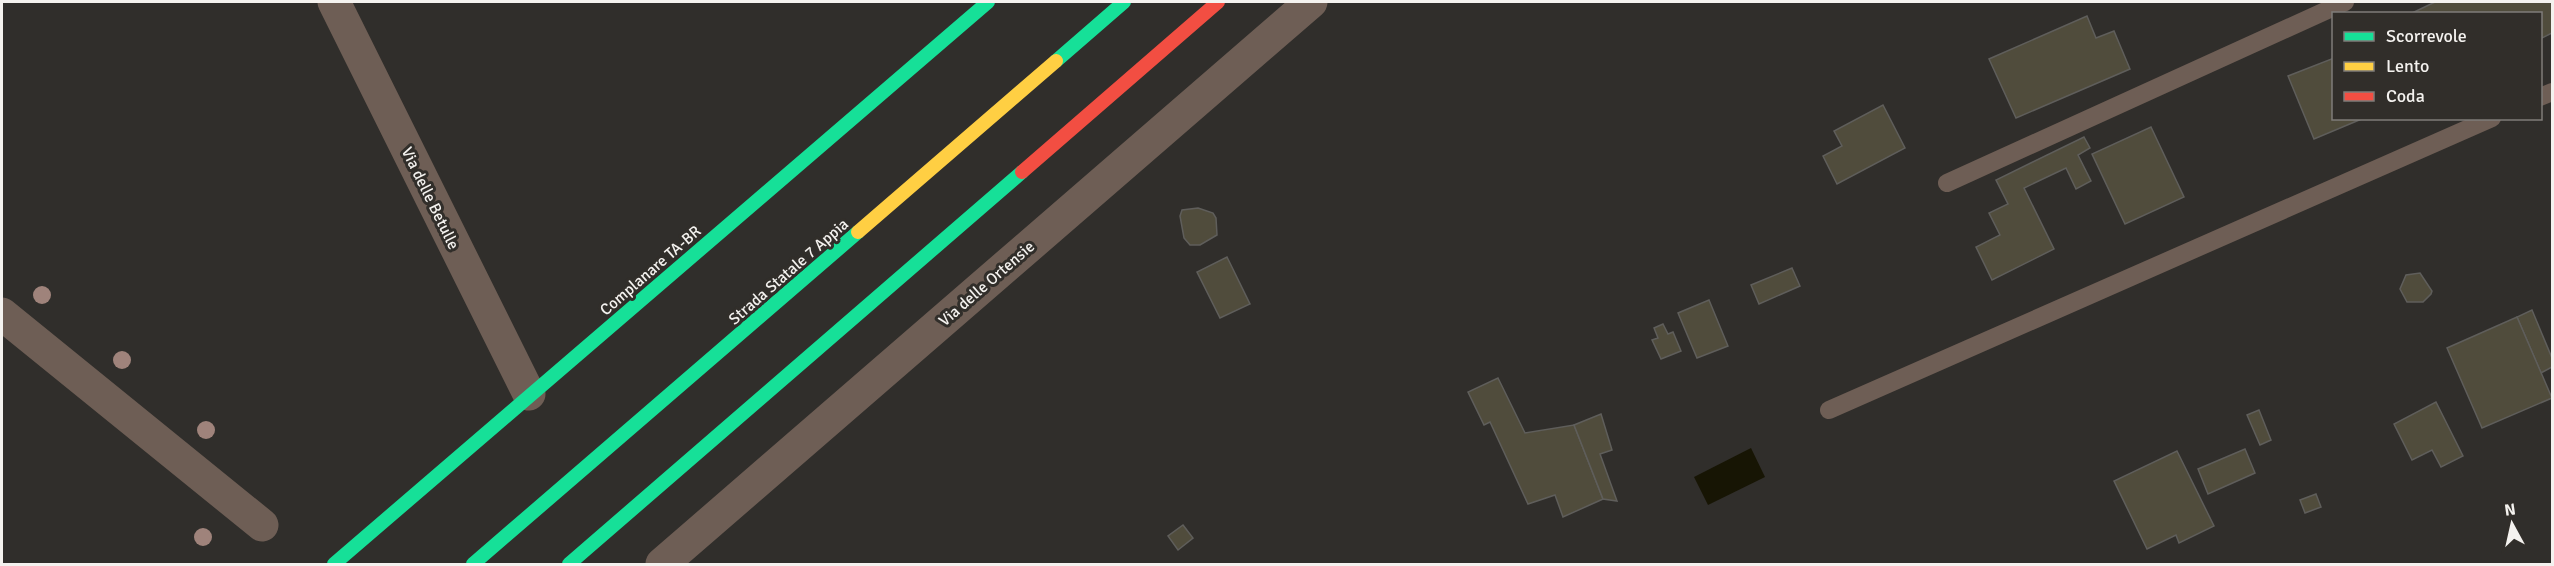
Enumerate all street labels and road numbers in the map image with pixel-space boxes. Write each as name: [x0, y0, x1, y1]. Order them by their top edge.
street label: Via delle Betulle: [397, 144, 463, 253]
street label: Strada Statale 7 Appia: [725, 214, 853, 329]
street label: Complanare TA-BR: [596, 221, 706, 320]
street label: Via delle Ortensie: [935, 237, 1039, 331]

